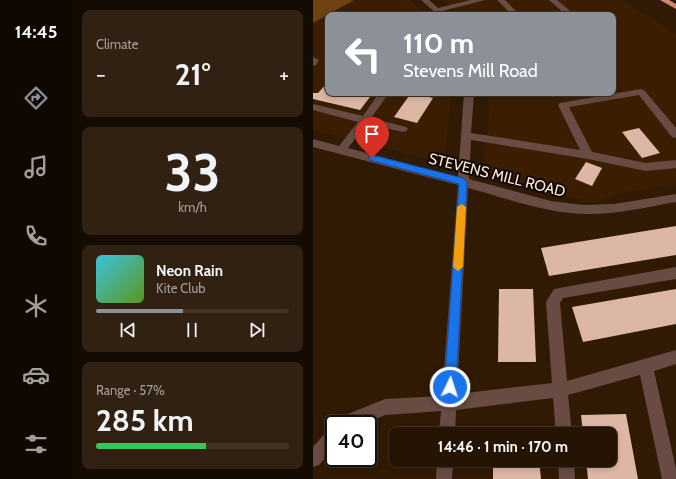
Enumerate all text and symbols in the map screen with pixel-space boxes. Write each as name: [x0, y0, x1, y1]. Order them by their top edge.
text: 14:45: [15, 21, 57, 43]
text: 110 m: [403, 26, 474, 60]
icon: left: [337, 28, 389, 80]
text: Climate: [96, 36, 138, 52]
text: 21°: [175, 56, 210, 93]
text: Stevens Mill Road: [403, 60, 538, 82]
text: −: [96, 61, 106, 88]
text: +: [279, 61, 289, 88]
icon: directions: [22, 84, 50, 112]
pin: [355, 117, 389, 158]
icon: arrive: [361, 123, 383, 145]
text: 33: [164, 141, 221, 204]
street label: STEVENS MILL ROAD: [427, 149, 567, 201]
icon: music: [22, 153, 50, 181]
text: km/h: [178, 199, 207, 215]
icon: phone: [22, 222, 50, 250]
text: Neon Rain: [156, 262, 223, 280]
text: Kite Club: [156, 280, 205, 296]
icon: climate: [22, 292, 50, 320]
icon: previous: [117, 319, 139, 341]
icon: pause: [181, 319, 203, 341]
icon: next: [246, 319, 268, 341]
icon: car: [22, 361, 50, 389]
position arrow: [429, 366, 471, 408]
text: Range · 57%: [96, 382, 165, 398]
text: 285 km: [96, 402, 193, 439]
speed limit sign: 40: [325, 415, 377, 467]
icon: filters: [22, 430, 50, 458]
text: 14:46 · 1 min · 170 m: [438, 438, 568, 456]

